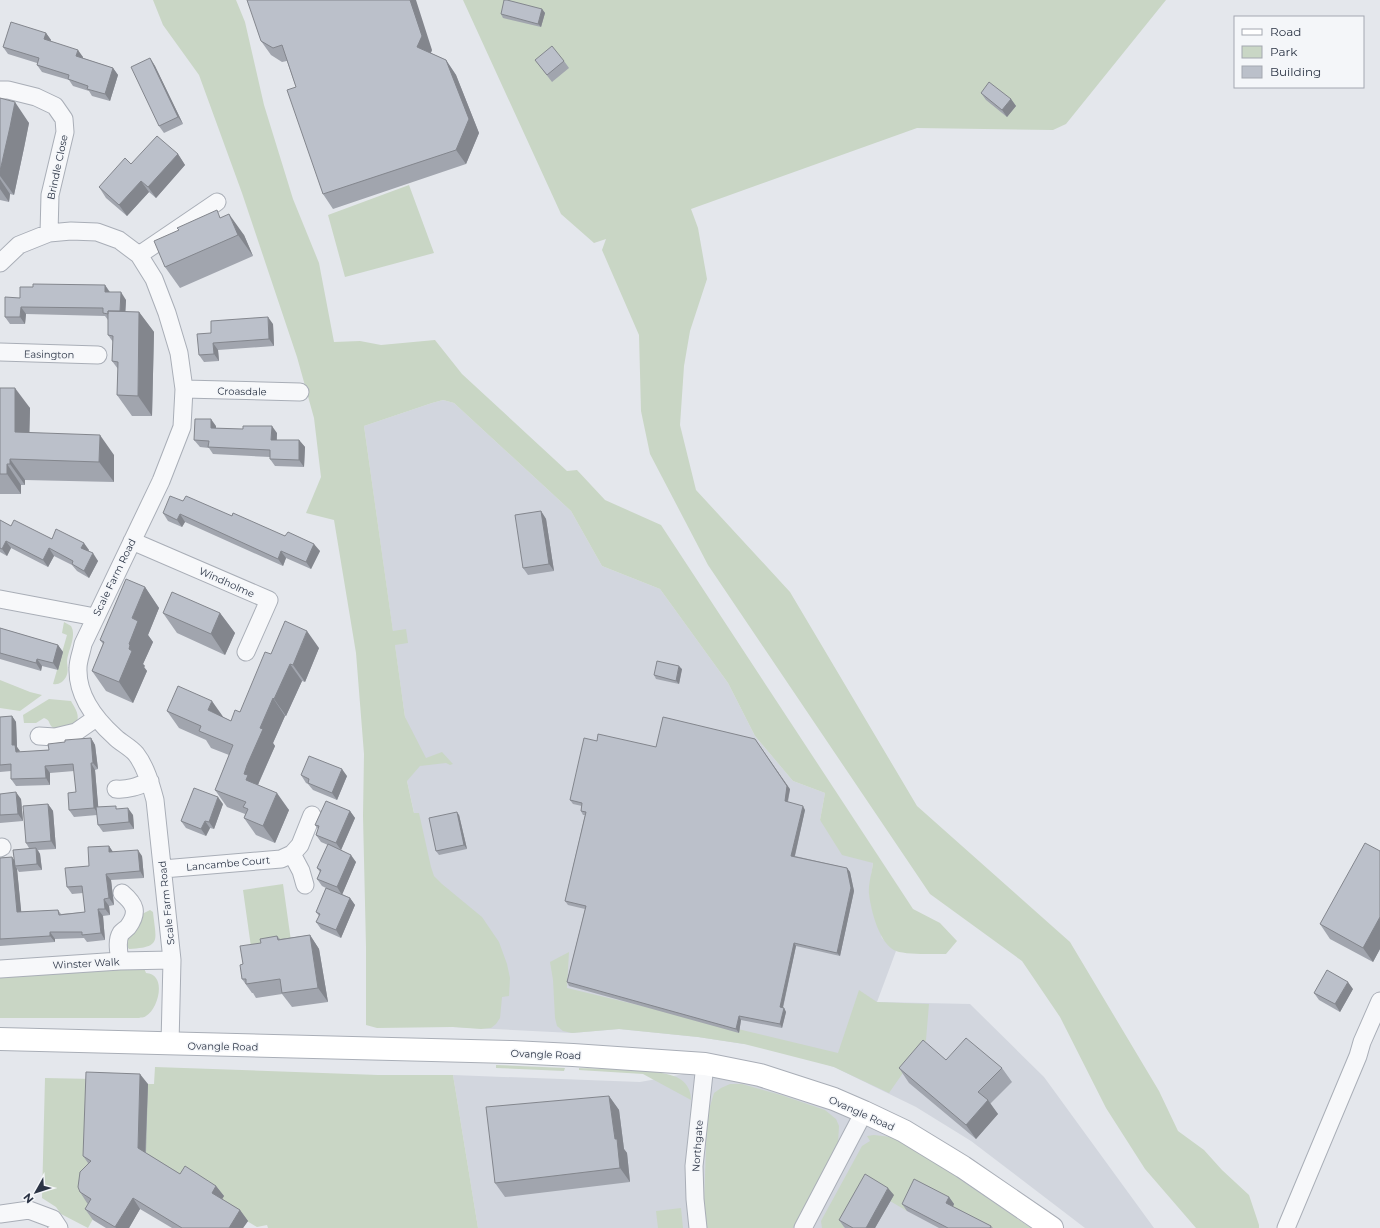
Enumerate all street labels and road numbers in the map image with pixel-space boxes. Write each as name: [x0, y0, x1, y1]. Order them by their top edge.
street label: Brindle Close: [44, 133, 71, 201]
street label: Easington: [24, 348, 74, 361]
street label: Croasdale: [217, 385, 267, 398]
street label: Scale Farm Road: [90, 536, 139, 618]
street label: Windholme: [197, 564, 257, 601]
street label: Lancambe Court: [186, 853, 271, 874]
street label: Scale Farm Road: [156, 860, 177, 946]
street label: Winster Walk: [52, 955, 120, 972]
street label: Ovangle Road: [188, 1039, 258, 1054]
street label: Ovangle Road: [510, 1047, 582, 1062]
street label: Ovangle Road: [827, 1093, 897, 1134]
street label: Northgate: [689, 1120, 706, 1172]

